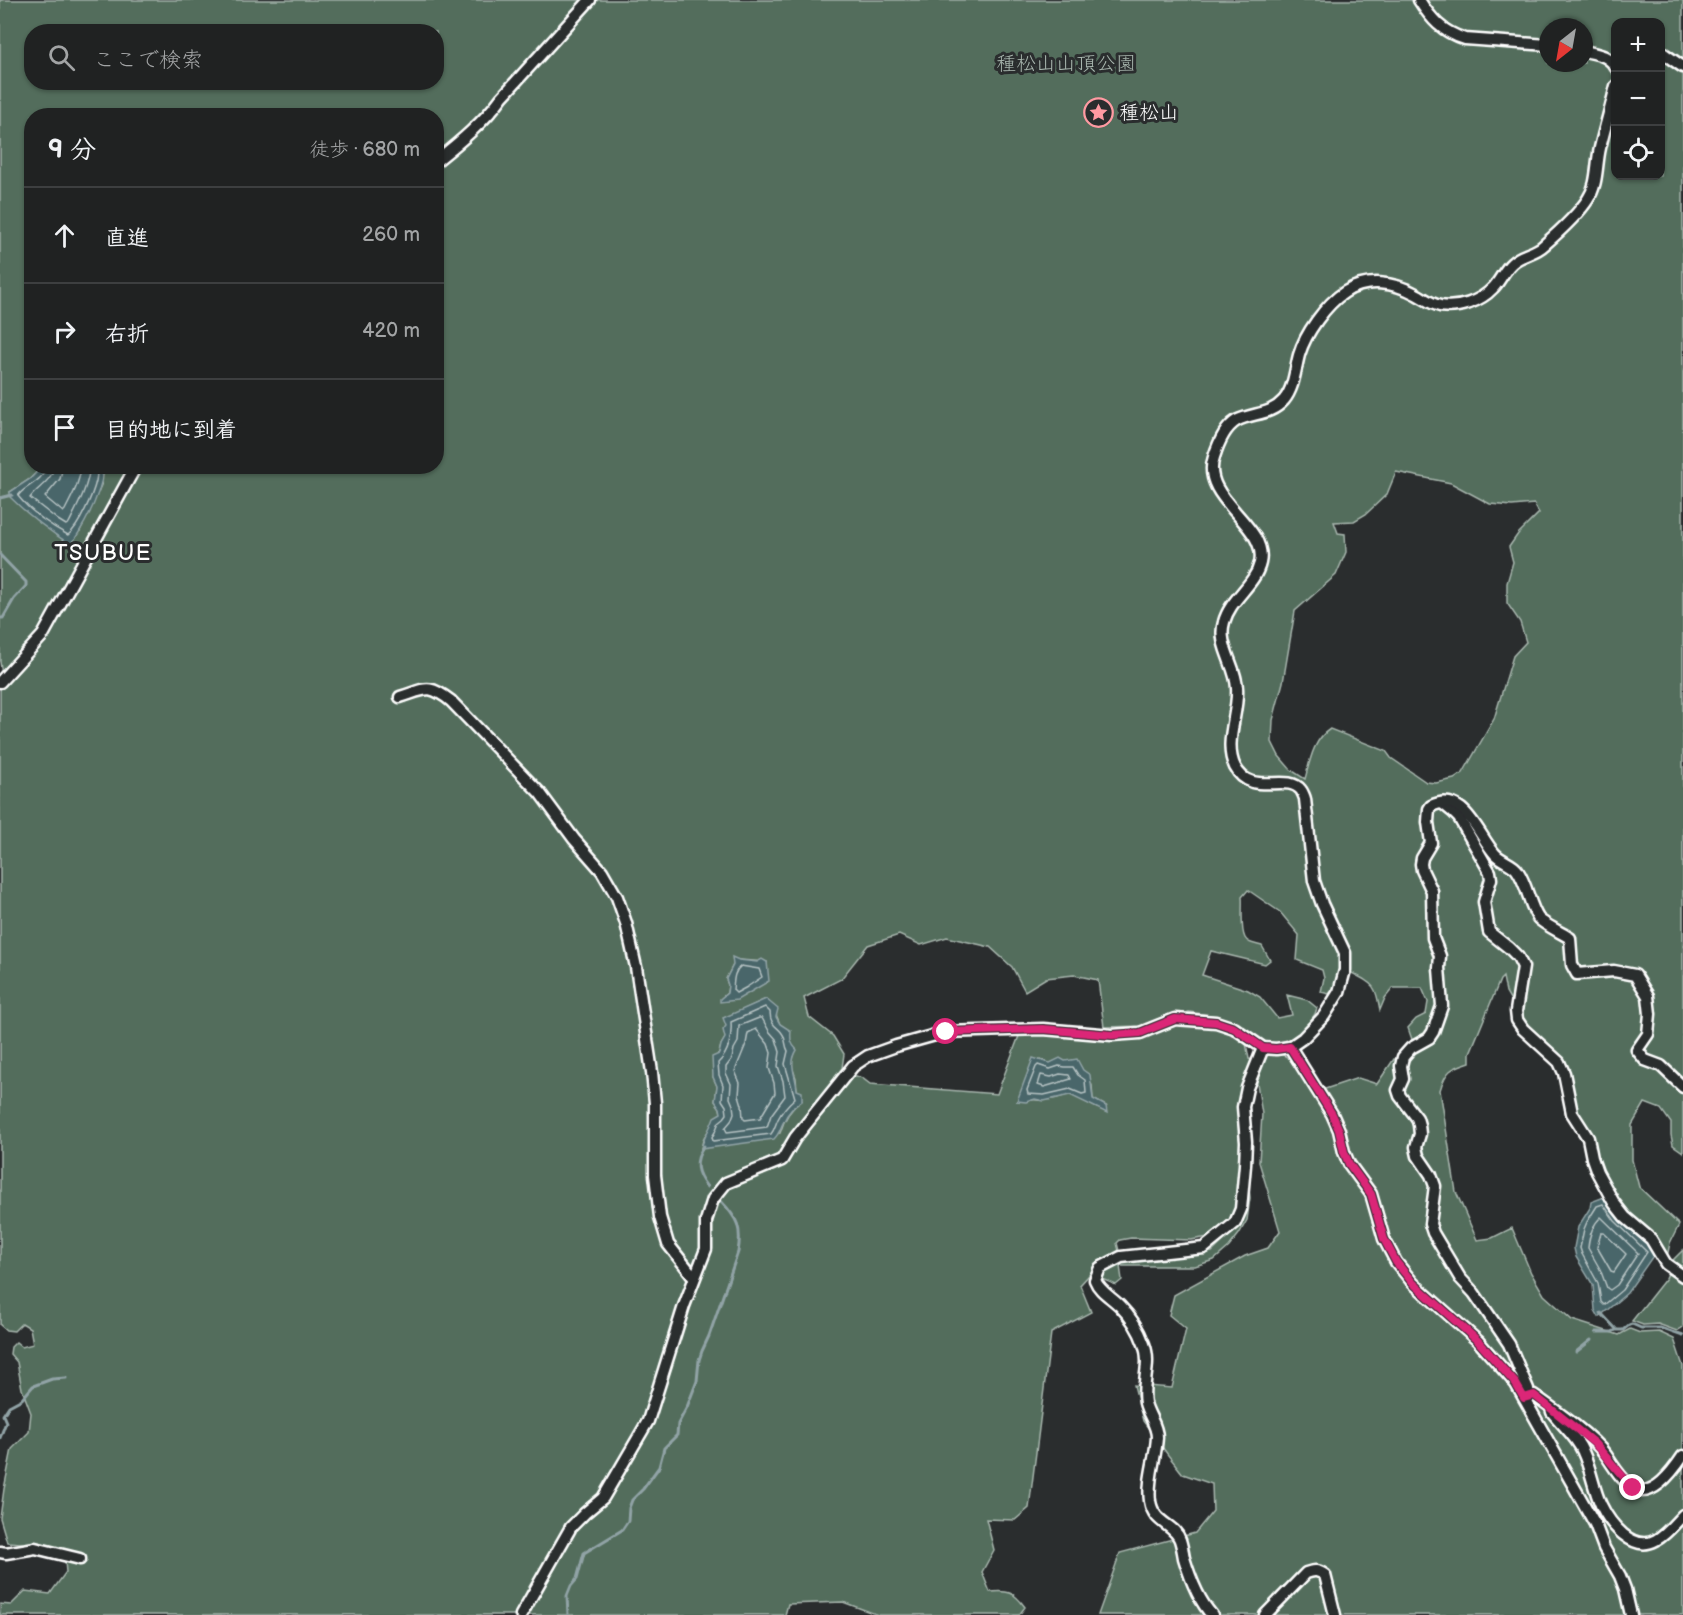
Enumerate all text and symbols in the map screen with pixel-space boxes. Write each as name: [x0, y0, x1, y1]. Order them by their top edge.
north arrow: [1539, 18, 1593, 72]
map controls: [1611, 18, 1665, 180]
button: +: [1611, 18, 1665, 72]
search box: [24, 24, 444, 90]
icon: search: [45, 41, 78, 74]
text: ここで検索: [93, 47, 203, 74]
park label: 種松山山頂公園: [996, 52, 1136, 76]
button: −: [1611, 72, 1665, 126]
place icon: 種松山: [1082, 97, 1114, 129]
place label: 種松山: [1119, 101, 1179, 125]
button: locate: [1611, 126, 1665, 180]
text: 9 分: [48, 135, 96, 166]
text: 徒歩 · 680 m: [309, 138, 420, 162]
icon: ahead: [48, 219, 81, 252]
text: 260 m: [362, 223, 420, 247]
text: 直進: [105, 225, 149, 252]
icon: right: [48, 315, 81, 348]
text: 420 m: [362, 319, 420, 343]
text: 右折: [105, 321, 149, 348]
icon: arrive: [48, 411, 81, 444]
text: 目的地に到着: [105, 417, 237, 444]
district label: TSUBUE: [54, 540, 152, 567]
route start: [932, 1018, 958, 1044]
route end: [1619, 1474, 1645, 1500]

